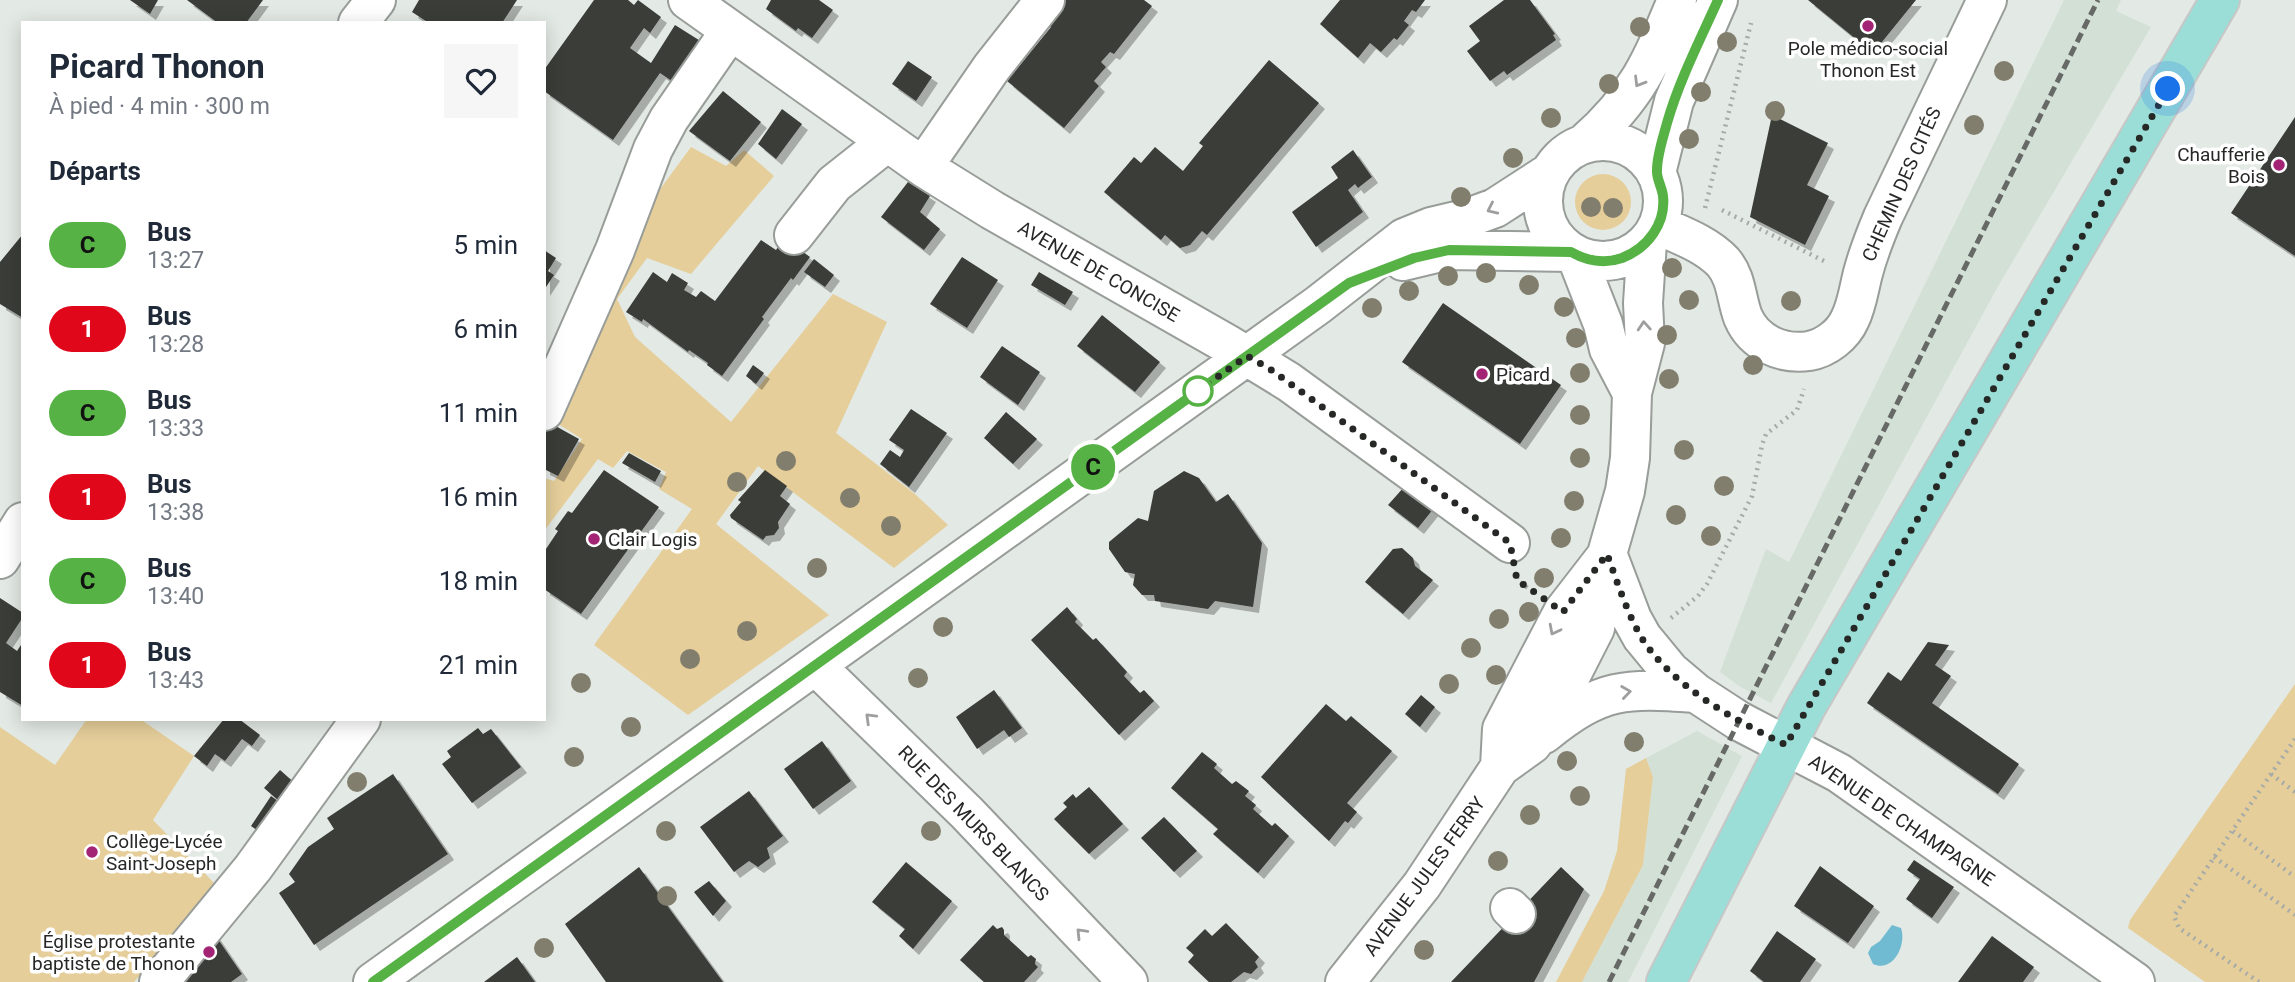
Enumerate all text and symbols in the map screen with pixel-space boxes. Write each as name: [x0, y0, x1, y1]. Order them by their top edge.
marker: Pole médico-social Thonon Est: [1860, 18, 1876, 34]
place label: Pole médico-social Thonon Est: [1788, 37, 1948, 82]
button: heart: [444, 44, 518, 118]
text: Picard Thonon: [49, 47, 265, 86]
your location: [2150, 71, 2185, 106]
one-way arrow: [1634, 75, 1647, 88]
text: À pied · 4 min · 300 m: [49, 93, 270, 120]
street label: CHEMIN DES CITÉS: [1857, 103, 1946, 265]
place label: Chaufferie Bois: [2177, 143, 2265, 188]
text: Départs: [49, 156, 141, 186]
marker: Chaufferie Bois: [2271, 157, 2287, 173]
one-way arrow: [1487, 201, 1499, 215]
street label: AVENUE DE CONCISE: [1014, 216, 1184, 327]
text: Bus: [147, 217, 192, 247]
text: 5 min: [453, 230, 518, 260]
text: C: [80, 231, 95, 259]
text: 13:27: [147, 247, 204, 274]
text: Bus: [147, 301, 192, 331]
text: 6 min: [453, 314, 518, 344]
text: 1: [81, 315, 94, 343]
one-way arrow: [1637, 321, 1652, 332]
text: 13:28: [147, 331, 204, 358]
place label: Picard: [1496, 363, 1550, 386]
marker: Picard: [1474, 366, 1490, 382]
unlabelled marker: [1183, 376, 1213, 406]
text: Bus: [147, 385, 192, 415]
text: 11 min: [439, 398, 518, 428]
text: C: [80, 399, 95, 427]
text: 13:33: [147, 415, 204, 442]
line badge: C: [1070, 444, 1116, 490]
text: C: [1085, 453, 1101, 481]
text: Bus: [147, 469, 192, 499]
text: 16 min: [439, 482, 518, 512]
text: 1: [81, 483, 94, 511]
text: 13:38: [147, 499, 204, 526]
place label: Clair Logis: [608, 528, 697, 551]
marker: Clair Logis: [586, 531, 602, 547]
text: Bus: [147, 553, 192, 583]
text: 18 min: [439, 566, 518, 596]
text: C: [80, 567, 95, 595]
text: 13:40: [147, 583, 204, 610]
one-way arrow: [1548, 623, 1562, 635]
text: Bus: [147, 637, 192, 667]
text: 21 min: [439, 650, 518, 680]
text: 1: [81, 651, 94, 679]
text: 13:43: [147, 667, 204, 694]
one-way arrow: [1620, 685, 1632, 700]
one-way arrow: [865, 714, 878, 727]
street label: RUE DES MURS BLANCS: [893, 741, 1054, 906]
street label: AVENUE DE CHAMPAGNE: [1804, 750, 1999, 891]
street label: AVENUE JULES FERRY: [1359, 792, 1490, 960]
place label: Collège-Lycée Saint-Joseph: [106, 830, 222, 875]
marker: Collège-Lycée Saint-Joseph: [84, 844, 100, 860]
one-way arrow: [1076, 928, 1089, 941]
place label: Église protestante baptiste de Thonon: [32, 930, 195, 975]
marker: Église protestante baptiste de Thonon: [201, 944, 217, 960]

